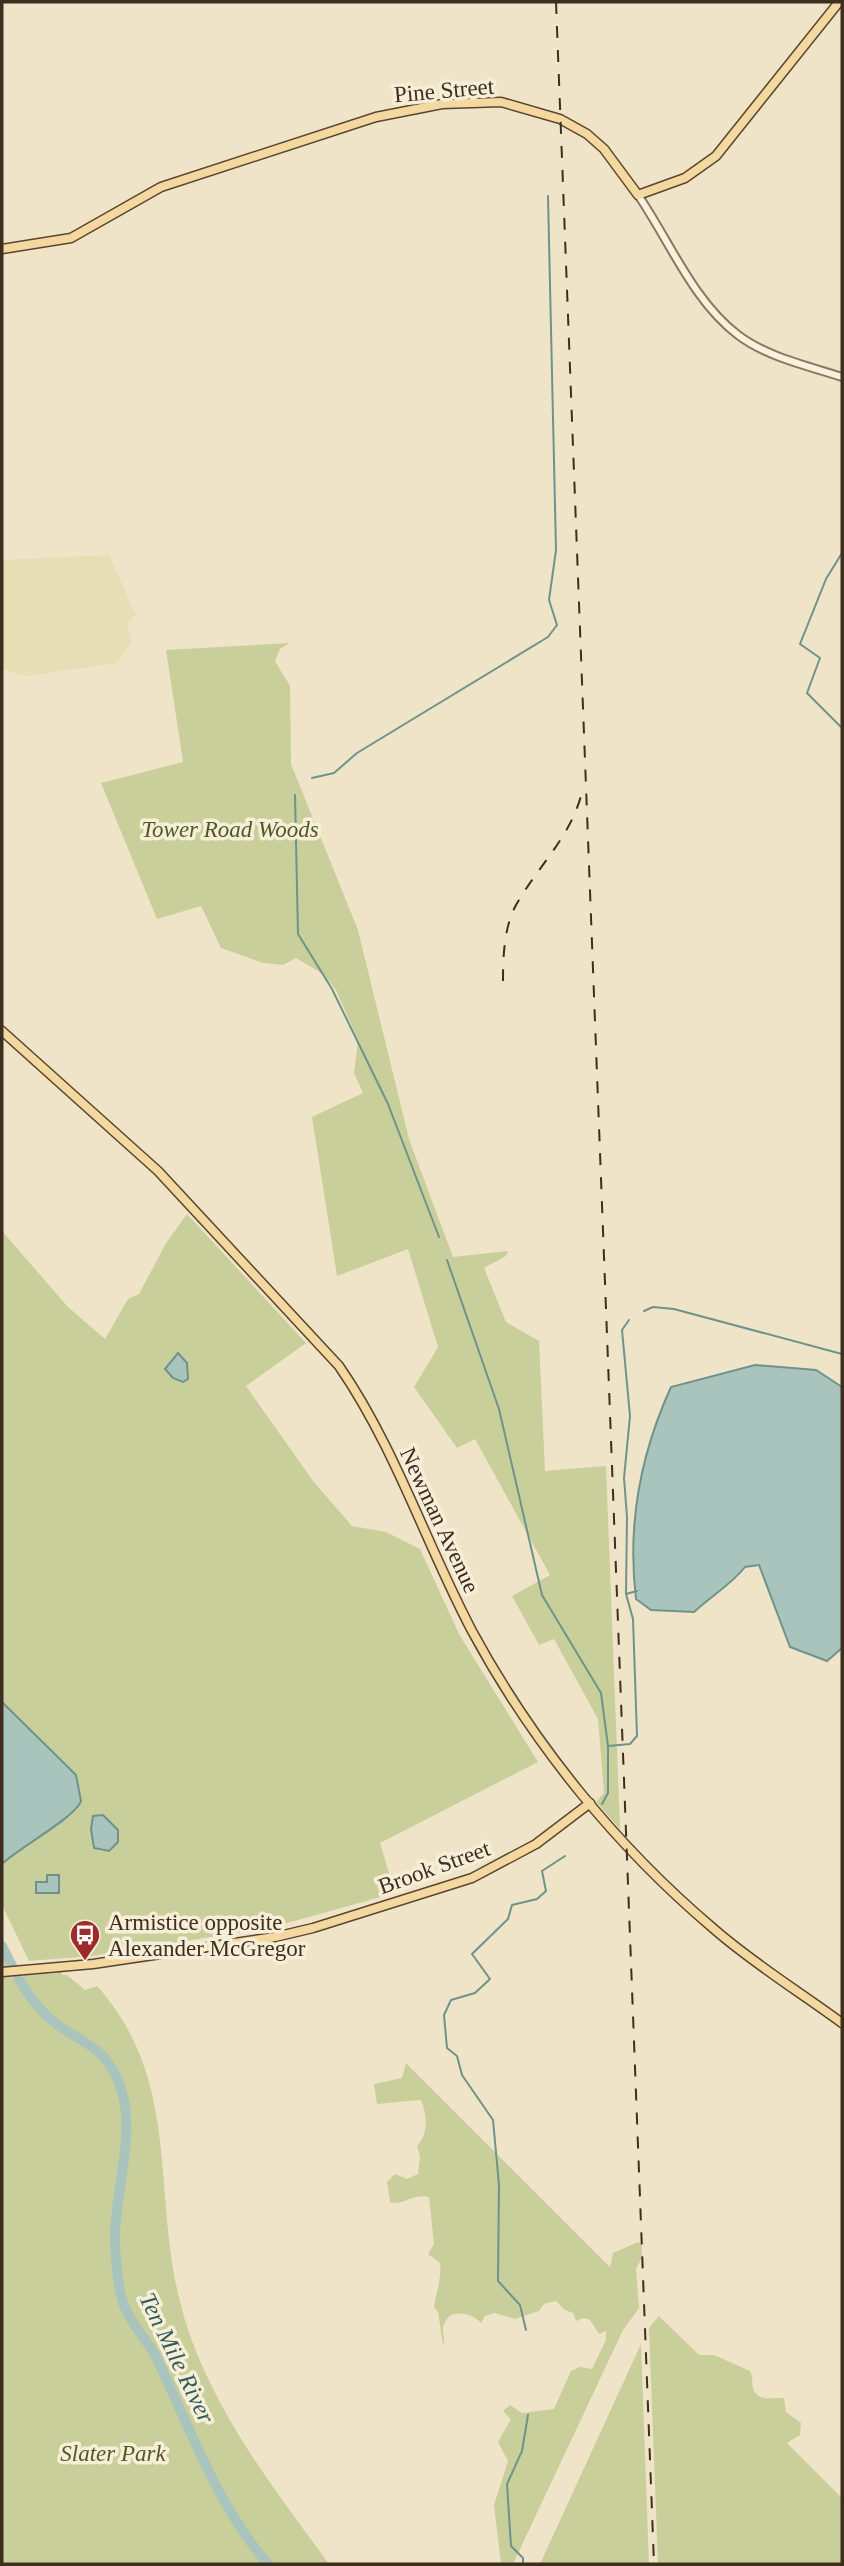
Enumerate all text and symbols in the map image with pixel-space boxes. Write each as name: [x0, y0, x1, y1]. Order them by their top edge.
street label: Pine Street: [393, 74, 496, 107]
park label: Tower Road Woods: [141, 817, 319, 842]
street label: Newman Avenue: [395, 1444, 484, 1597]
street label: Brook Street: [375, 1836, 494, 1899]
place label: Armistice opposite Alexander McGregor: [108, 1910, 306, 1961]
bus stop icon: Armistice opposite Alexander McGregor: [68, 1918, 102, 1962]
water label: Ten Mile River: [134, 2289, 220, 2428]
park label: Slater Park: [60, 2441, 166, 2466]

